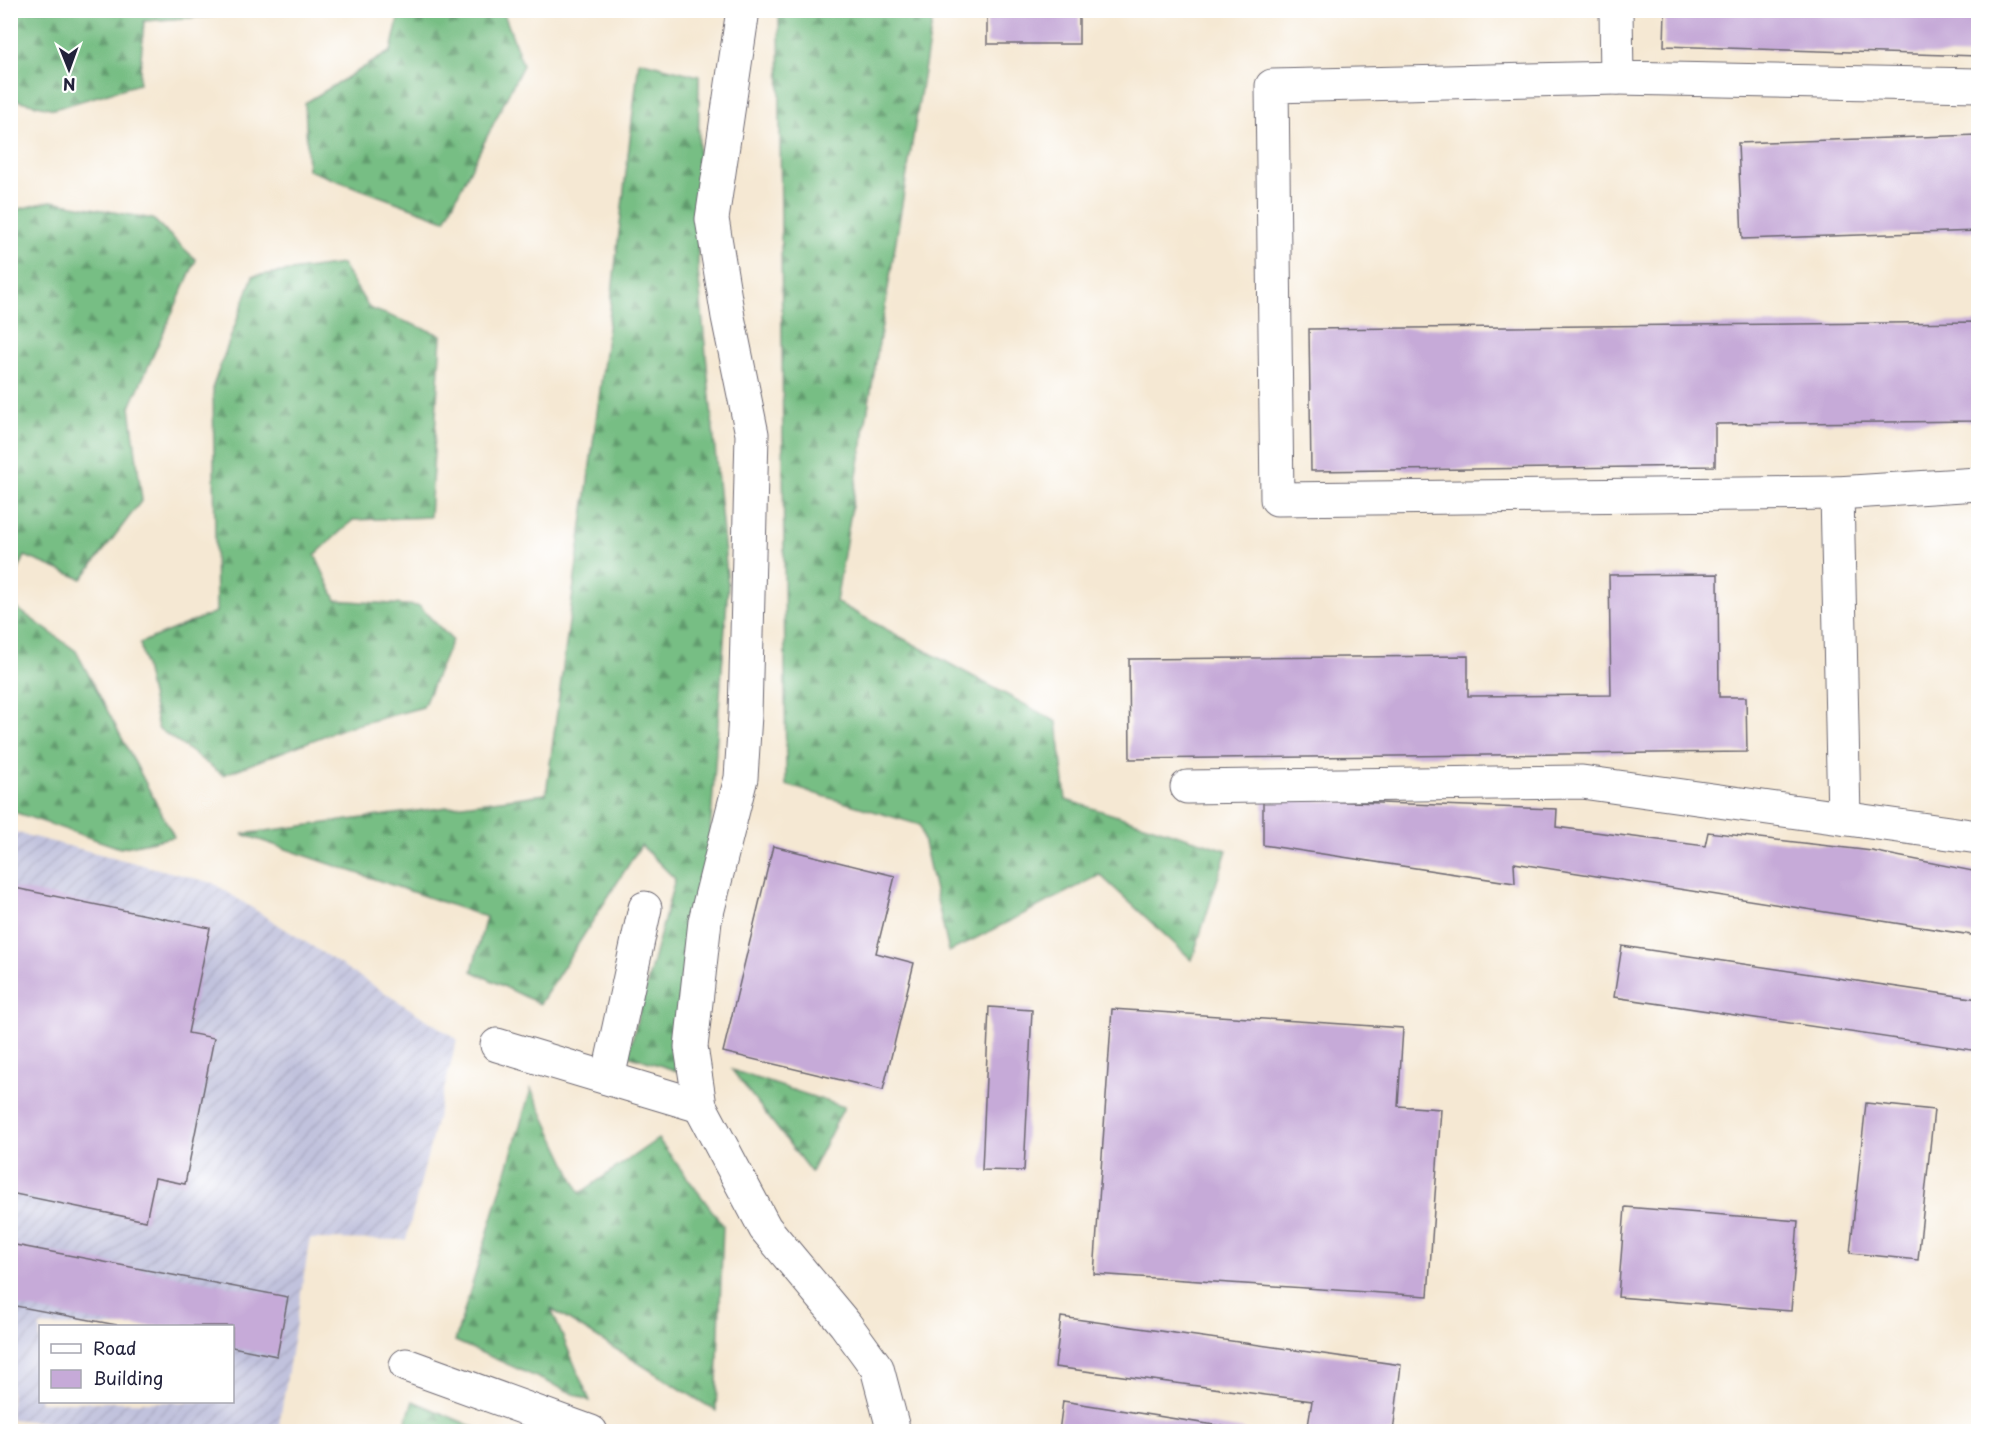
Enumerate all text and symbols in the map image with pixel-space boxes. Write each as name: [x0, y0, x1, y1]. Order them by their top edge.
north arrow: [39, 39, 99, 99]
text: N: [63, 73, 76, 97]
legend: [39, 1325, 234, 1403]
text: Road: [93, 1334, 137, 1361]
text: Building: [93, 1364, 163, 1391]

